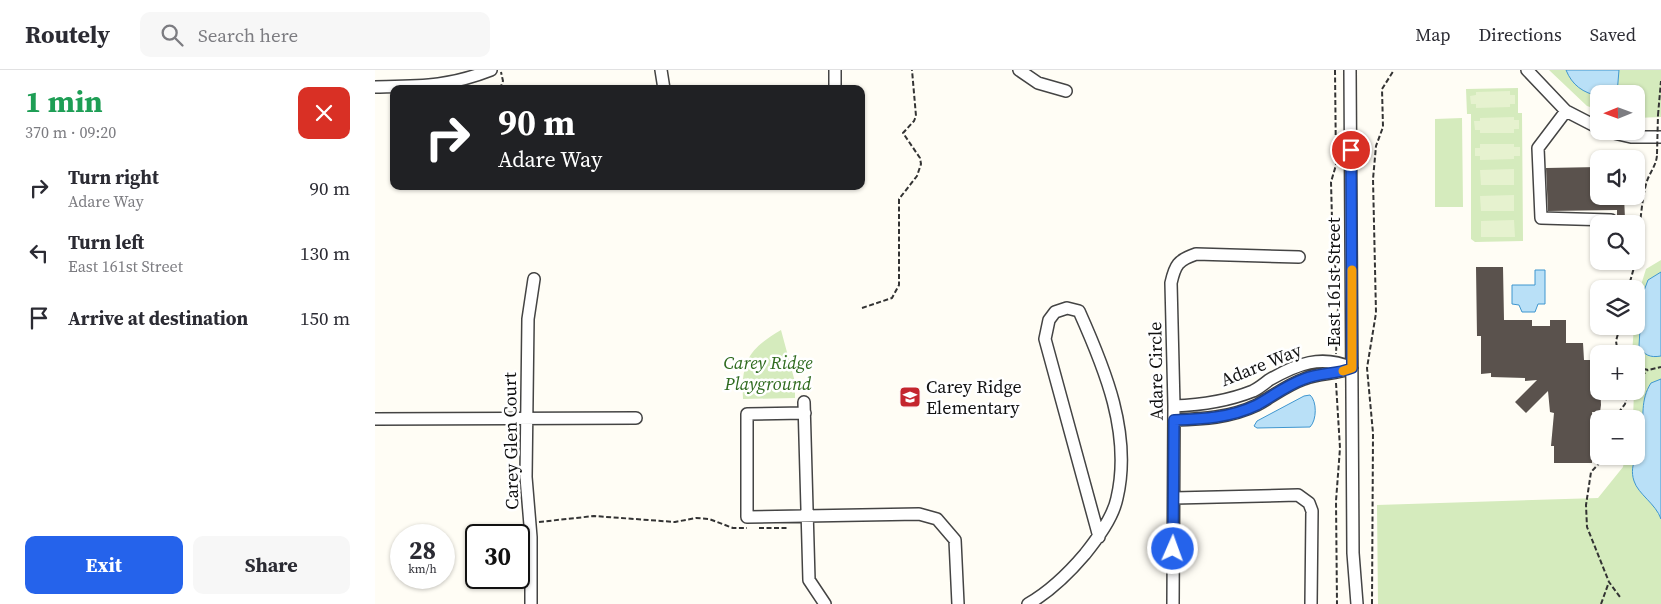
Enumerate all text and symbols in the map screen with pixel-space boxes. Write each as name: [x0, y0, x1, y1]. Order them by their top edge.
search box: [140, 12, 490, 57]
text: Routely: [25, 18, 110, 51]
icon: search: [158, 21, 186, 49]
text: Search here: [198, 22, 298, 48]
text: Map: [1415, 22, 1451, 47]
text: Directions: [1479, 22, 1562, 47]
text: Saved: [1590, 22, 1636, 47]
text: 1 min: [25, 81, 103, 122]
north arrow: [1590, 85, 1645, 140]
map controls: [1590, 85, 1645, 465]
button: close: [298, 87, 350, 139]
text: 90 m: [498, 99, 575, 147]
icon: right: [415, 105, 480, 170]
text: 370 m · 09:20: [25, 121, 116, 143]
pin: [1330, 129, 1372, 171]
icon: arrive: [1337, 136, 1365, 164]
text: Adare Way: [498, 144, 602, 174]
button: sound: [1590, 150, 1645, 205]
text: Turn right: [68, 164, 159, 190]
icon: right: [25, 174, 53, 202]
text: 90 m: [309, 175, 350, 201]
text: Adare Way: [68, 190, 144, 212]
button: search: [1590, 215, 1645, 270]
street label: East 161st Street: [1321, 217, 1346, 347]
text: Turn left: [68, 229, 144, 255]
icon: left: [25, 239, 53, 267]
text: 130 m: [300, 240, 350, 266]
text: East 161st Street: [68, 255, 183, 277]
button: layers: [1590, 280, 1645, 335]
icon: arrive: [25, 304, 53, 332]
text: Arrive at destination: [68, 305, 248, 331]
text: 150 m: [300, 305, 350, 331]
street label: Adare Circle: [1142, 321, 1169, 421]
street label: Adare Way: [1217, 337, 1306, 392]
button: +: [1590, 345, 1645, 400]
park label: Carey Ridge Playground: [723, 350, 813, 396]
street label: Carey Glen Court: [497, 372, 524, 510]
place label: Carey Ridge Elementary: [926, 374, 1022, 420]
school or university icon: Carey Ridge Elementary: [898, 385, 922, 409]
button: −: [1590, 410, 1645, 465]
position arrow: [1146, 522, 1198, 574]
speed limit sign: 30: [465, 524, 530, 589]
text: 28: [409, 533, 436, 567]
button: Exit: [25, 536, 183, 594]
button: Share: [193, 536, 350, 594]
text: km/h: [408, 561, 437, 577]

